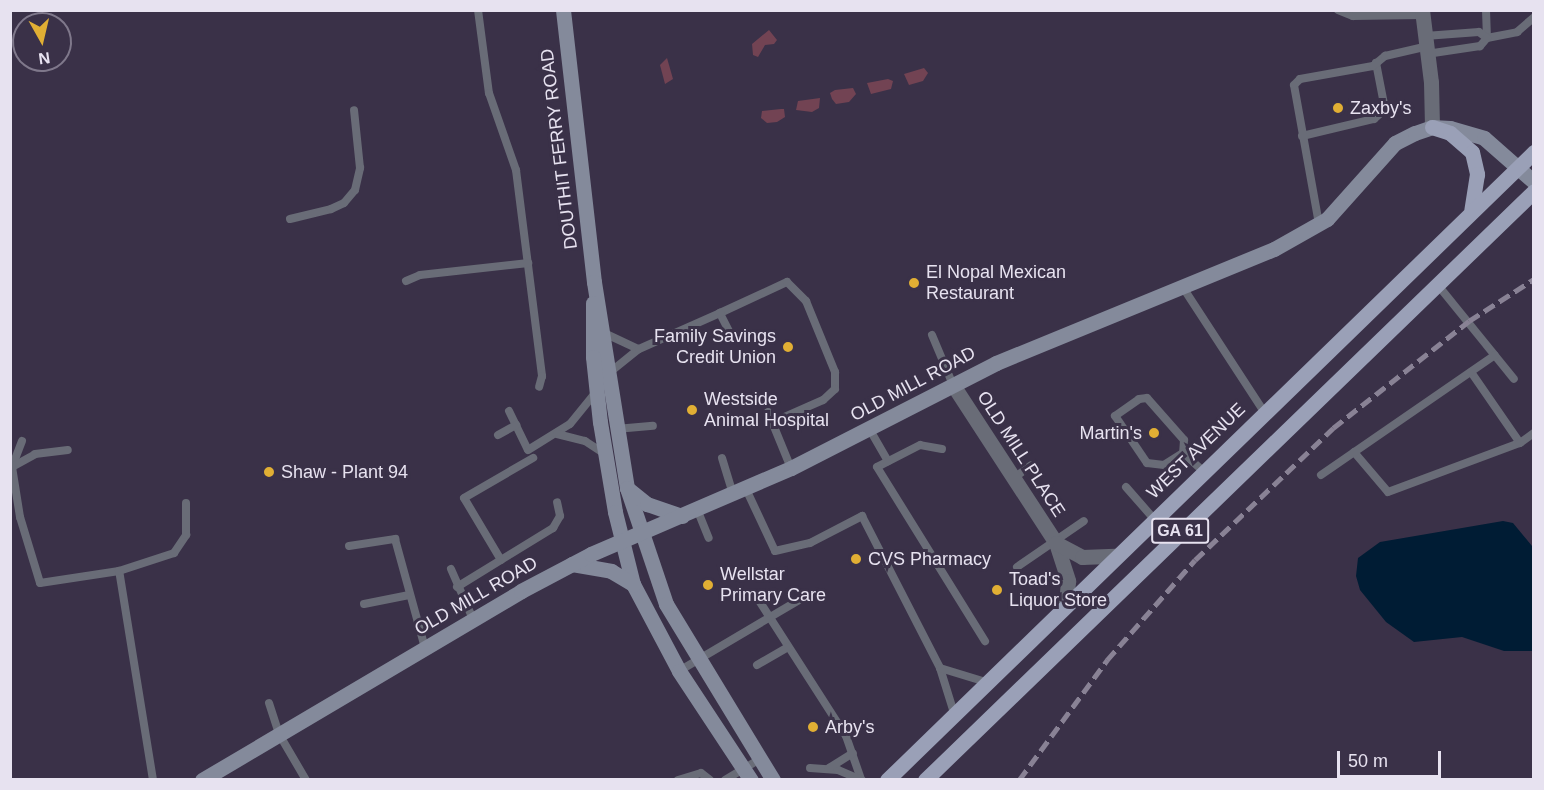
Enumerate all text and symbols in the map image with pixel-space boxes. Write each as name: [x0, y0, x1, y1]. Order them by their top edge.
north arrow: [12, 12, 72, 72]
street label: DOUTHIT FERRY ROAD: [536, 47, 582, 251]
text: N: [37, 49, 51, 68]
place label: Zaxby's: [1350, 97, 1411, 119]
marker: Zaxby's: [1331, 101, 1345, 115]
place label: El Nopal Mexican Restaurant: [926, 262, 1066, 304]
marker: El Nopal Mexican Restaurant: [907, 276, 921, 290]
place label: Family Savings Credit Union: [654, 326, 776, 368]
marker: Family Savings Credit Union: [781, 340, 795, 354]
street label: OLD MILL ROAD: [847, 342, 979, 426]
street label: OLD MILL PLACE: [972, 387, 1070, 521]
place label: Westside Animal Hospital: [704, 389, 829, 432]
street label: WEST AVENUE: [1142, 398, 1250, 504]
marker: Westside Animal Hospital: [685, 403, 699, 417]
place label: Martin's: [1080, 422, 1142, 444]
marker: Martin's: [1147, 426, 1161, 440]
place label: Shaw - Plant 94: [281, 461, 408, 483]
marker: Shaw - Plant 94: [262, 465, 276, 479]
road number: GA 61: [1150, 518, 1210, 544]
place label: CVS Pharmacy: [868, 548, 991, 570]
street label: OLD MILL ROAD: [410, 552, 542, 640]
marker: CVS Pharmacy: [849, 552, 863, 566]
place label: Wellstar Primary Care: [720, 564, 826, 606]
place label: Toad's Liquor Store: [1009, 569, 1107, 612]
marker: Wellstar Primary Care: [701, 578, 715, 592]
marker: Toad's Liquor Store: [990, 583, 1004, 597]
place label: Arby's: [825, 716, 874, 738]
marker: Arby's: [806, 720, 820, 734]
scale bar: [1340, 739, 1444, 777]
text: 50 m: [1348, 751, 1388, 771]

